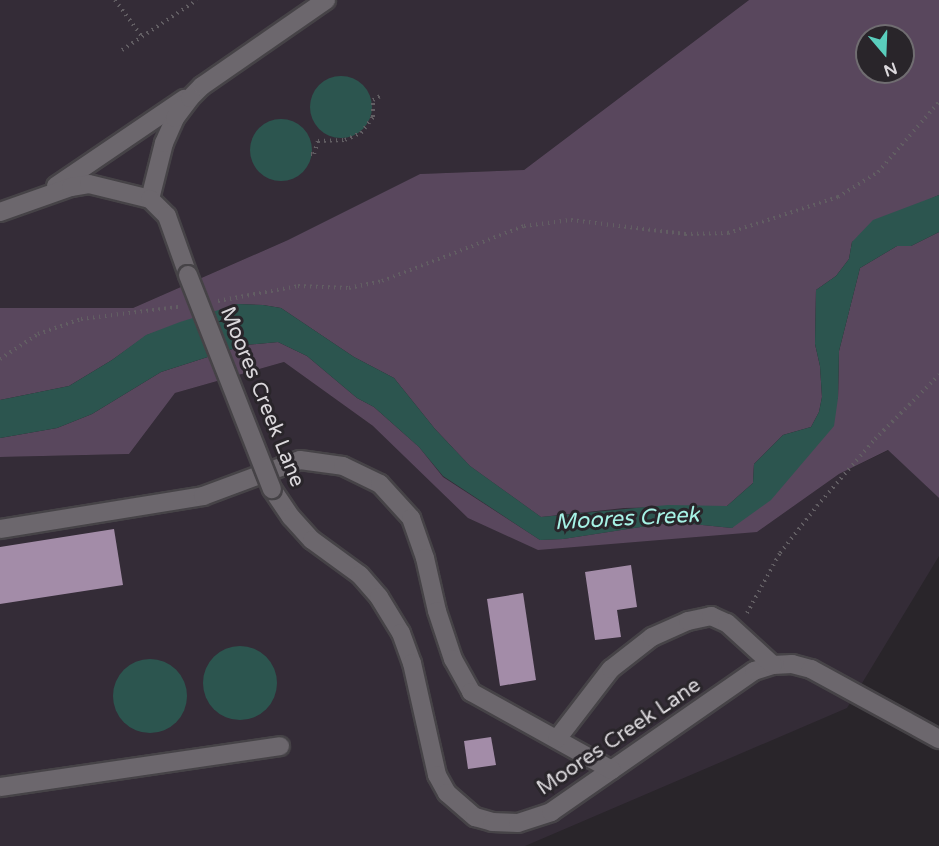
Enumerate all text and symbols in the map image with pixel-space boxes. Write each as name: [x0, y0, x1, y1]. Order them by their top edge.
north arrow: [855, 24, 915, 84]
text: N: [881, 58, 900, 81]
street label: Moores Creek Lane: [214, 303, 310, 491]
water label: Moores Creek: [554, 502, 700, 536]
street label: Moores Creek Lane: [532, 673, 706, 801]

